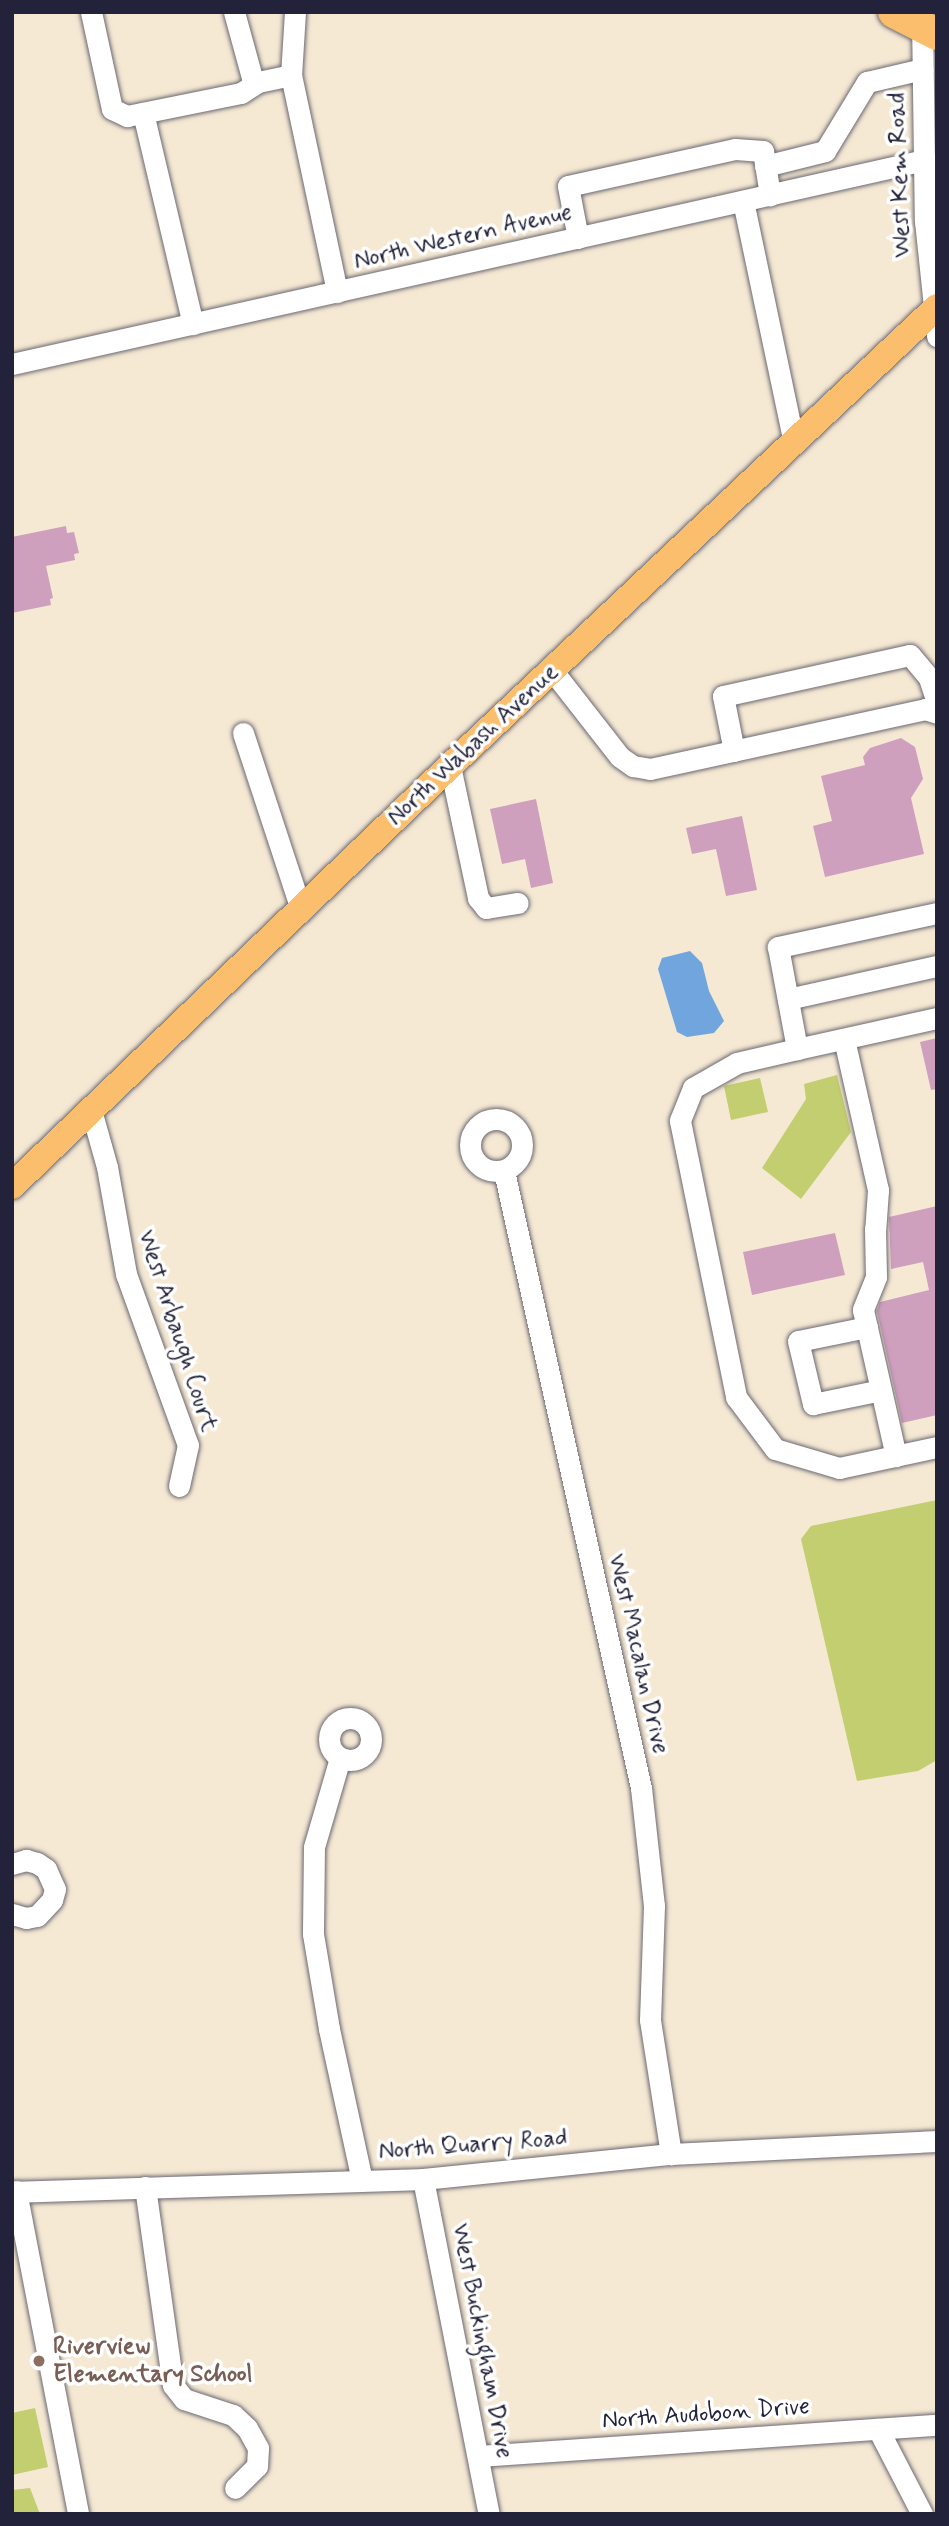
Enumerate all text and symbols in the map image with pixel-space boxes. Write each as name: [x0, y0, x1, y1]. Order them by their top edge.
street label: West Kem Road: [883, 94, 917, 256]
street label: North Western Avenue: [349, 197, 577, 277]
street label: North Wabash Avenue: [381, 658, 565, 832]
street label: West Arbaugh Court: [131, 1227, 223, 1435]
street label: West Macalan Drive: [601, 1552, 675, 1756]
street label: North Quarry Road: [377, 2124, 569, 2166]
street label: West Buckingham Drive: [445, 2222, 519, 2460]
place label: Riverview Elementary School: [53, 2333, 252, 2389]
marker: Riverview Elementary School: [31, 2353, 47, 2369]
street label: North Audobon Drive: [601, 2392, 811, 2436]

